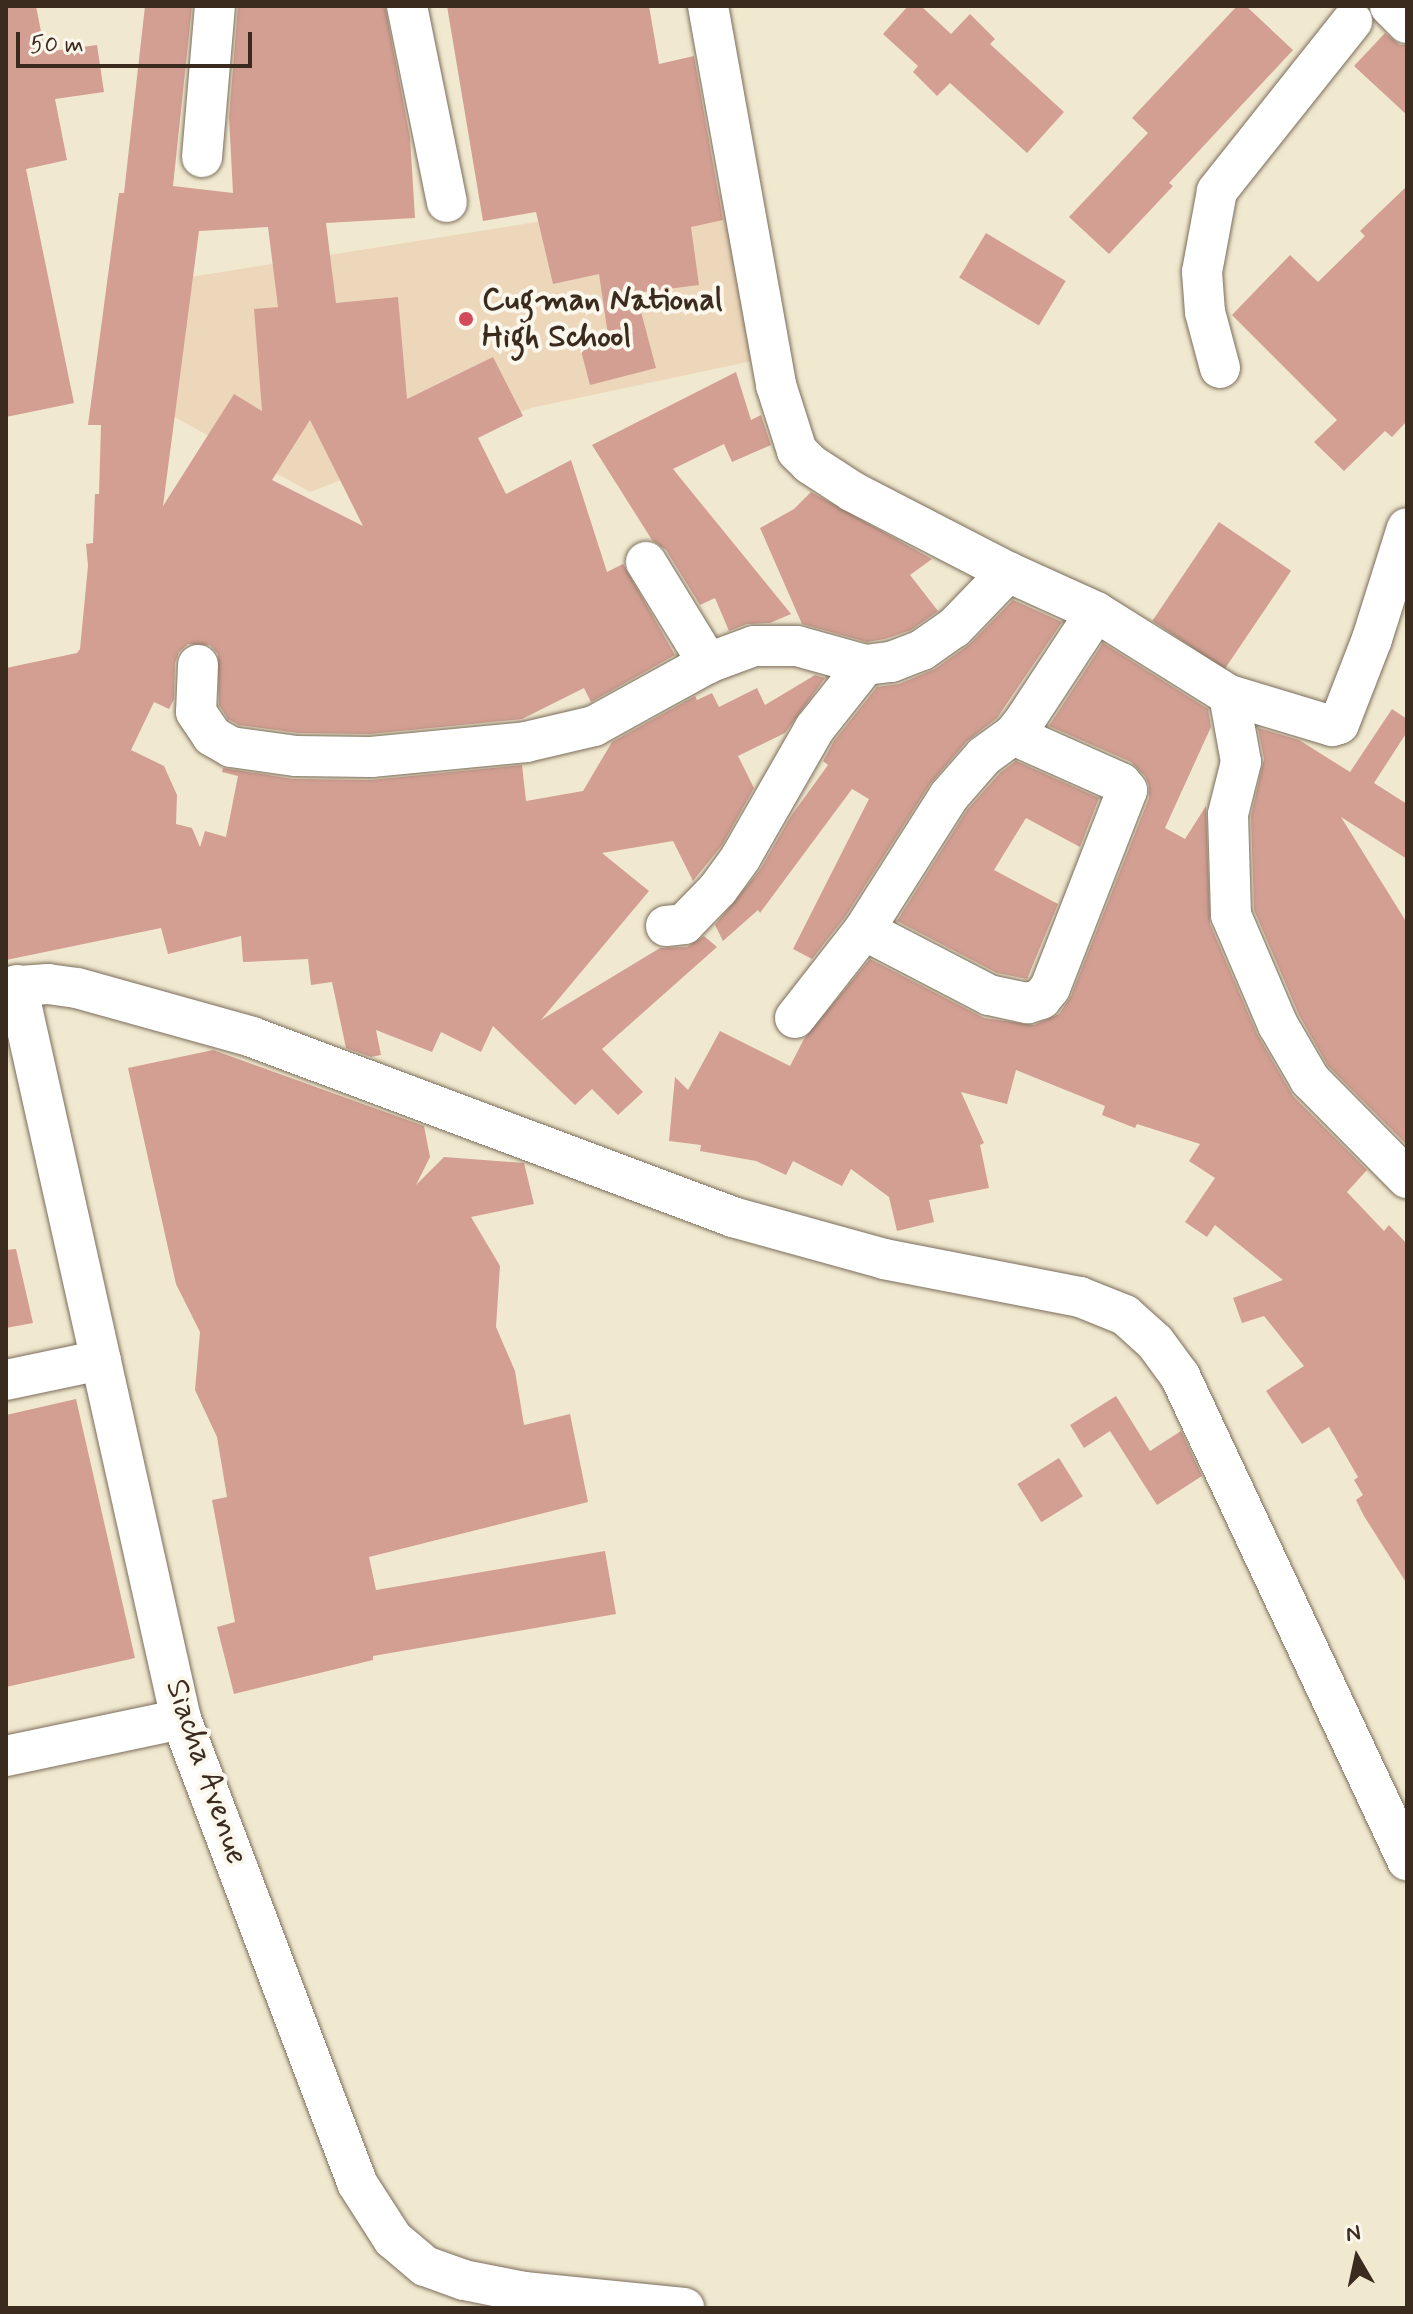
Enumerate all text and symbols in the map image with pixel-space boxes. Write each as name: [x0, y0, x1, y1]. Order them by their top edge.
scale bar: [20, 16, 256, 66]
text: 50 m: [30, 30, 84, 61]
place label: Cugman National High School: [482, 282, 719, 357]
marker: Cugman National High School: [457, 310, 475, 328]
street label: Siacha Avenue: [156, 1672, 256, 1872]
north arrow: [1317, 2218, 1397, 2298]
text: N: [1344, 2219, 1363, 2249]

